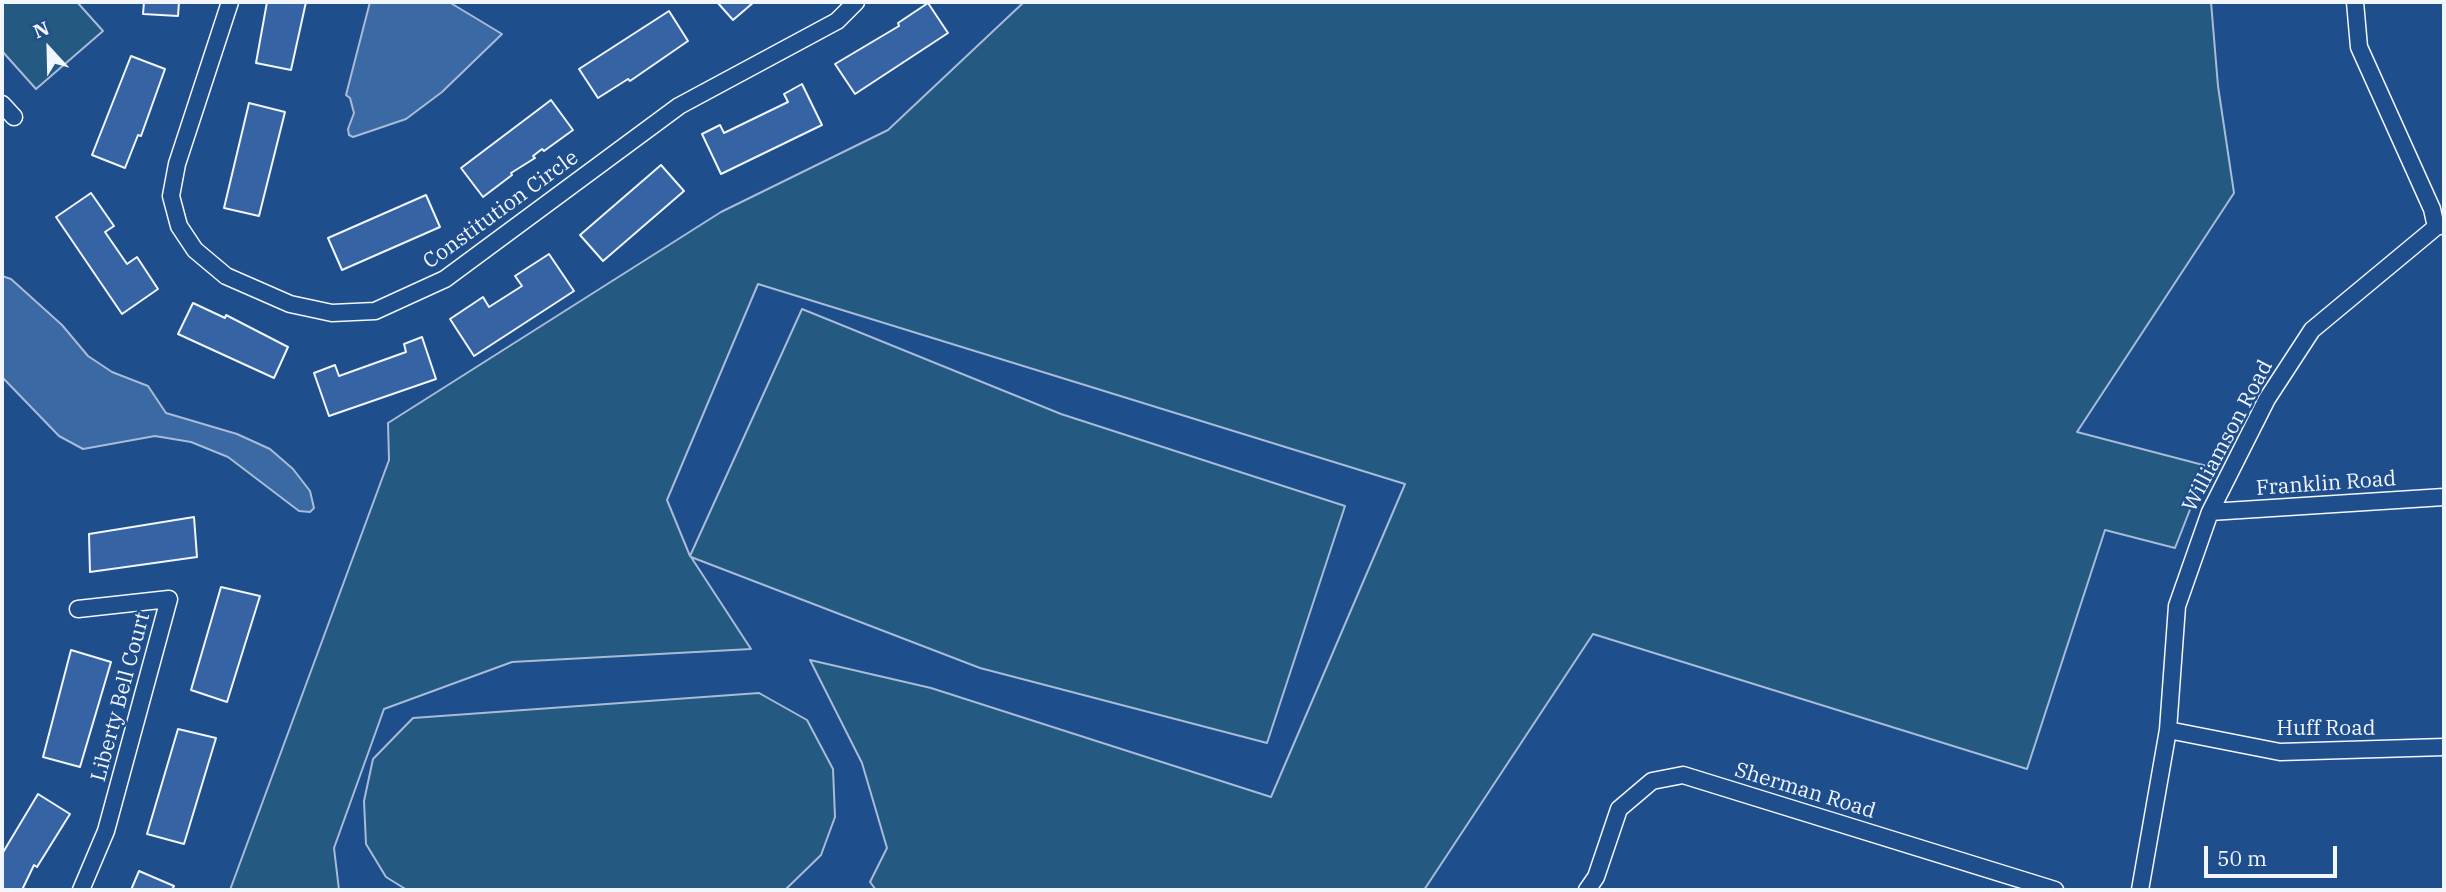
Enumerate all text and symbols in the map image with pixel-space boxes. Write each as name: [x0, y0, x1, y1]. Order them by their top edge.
north arrow: [14, 14, 84, 84]
text: N: [30, 16, 53, 43]
street label: Constitution Circle: [419, 145, 583, 275]
street label: Williamson Road: [2177, 356, 2279, 516]
street label: Franklin Road: [2255, 467, 2397, 501]
street label: Liberty Bell Court: [86, 610, 156, 784]
street label: Huff Road: [2277, 716, 2375, 742]
street label: Sherman Road: [1732, 758, 1878, 824]
scale bar: [2208, 832, 2341, 876]
text: 50 m: [2217, 844, 2267, 872]

